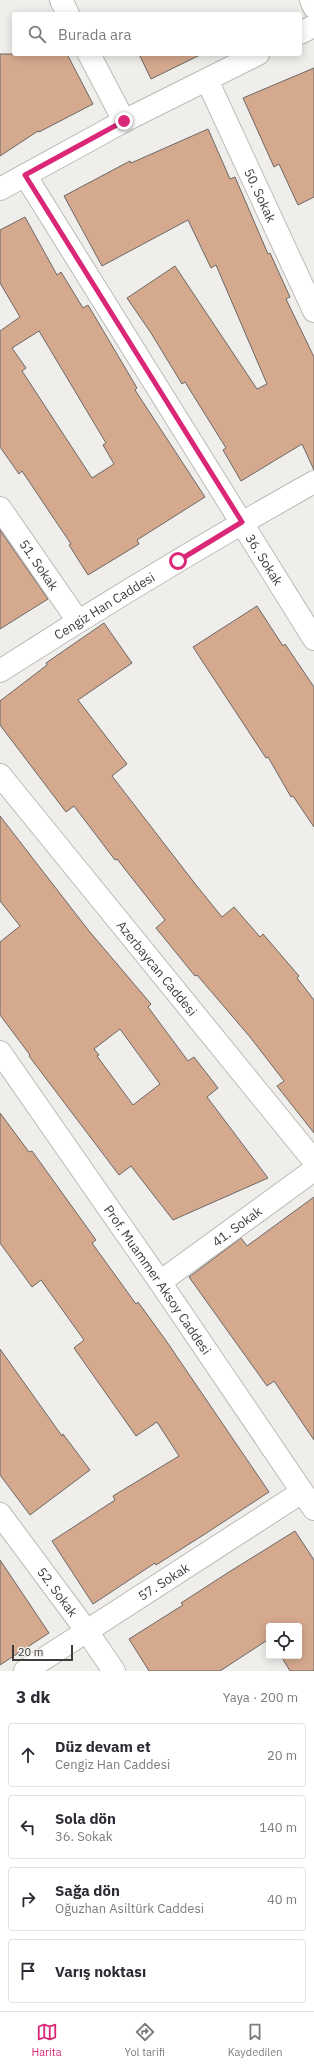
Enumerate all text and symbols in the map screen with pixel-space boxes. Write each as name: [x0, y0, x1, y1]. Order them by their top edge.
search box: [12, 12, 302, 56]
icon: search: [26, 23, 48, 45]
text: Burada ara: [58, 25, 132, 44]
route end: [115, 112, 133, 130]
street label: 50. Sokak: [240, 166, 280, 225]
street label: 36. Sokak: [242, 531, 287, 589]
street label: 51. Sokak: [15, 536, 62, 594]
route start: [169, 552, 187, 570]
street label: Cengiz Han Caddesi: [51, 569, 158, 644]
street label: Azerbaycan Caddesi: [113, 917, 201, 1020]
street label: Prof. Muammer Aksoy Caddesi: [100, 1202, 215, 1358]
street label: 41. Sokak: [209, 1203, 266, 1250]
street label: 57. Sokak: [135, 1559, 193, 1605]
street label: 52. Sokak: [33, 1564, 81, 1621]
map controls: [266, 1623, 302, 1659]
button: locate: [266, 1623, 302, 1659]
scale bar: [12, 1643, 73, 1662]
text: 20 m: [18, 1645, 43, 1659]
text: 3 dk: [16, 1686, 50, 1708]
text: Yaya · 200 m: [223, 1689, 298, 1706]
text: Düz devam et: [55, 1737, 151, 1756]
icon: ahead: [17, 1744, 39, 1766]
text: 20 m: [267, 1747, 297, 1764]
text: Cengiz Han Caddesi: [55, 1756, 170, 1773]
text: Sola dön: [55, 1809, 116, 1828]
icon: left: [17, 1816, 39, 1838]
text: 140 m: [259, 1819, 297, 1836]
text: 36. Sokak: [55, 1828, 113, 1845]
text: Sağa dön: [55, 1881, 120, 1900]
icon: right: [17, 1888, 39, 1910]
text: 40 m: [267, 1891, 297, 1908]
text: Oğuzhan Asiltürk Caddesi: [55, 1900, 204, 1917]
icon: arrive: [17, 1960, 39, 1982]
text: Varış noktası: [55, 1962, 146, 1981]
tab: Harita: [31, 2021, 62, 2059]
tab: Yol tarifi: [124, 2021, 165, 2059]
tab: Kaydedilen: [228, 2021, 283, 2059]

